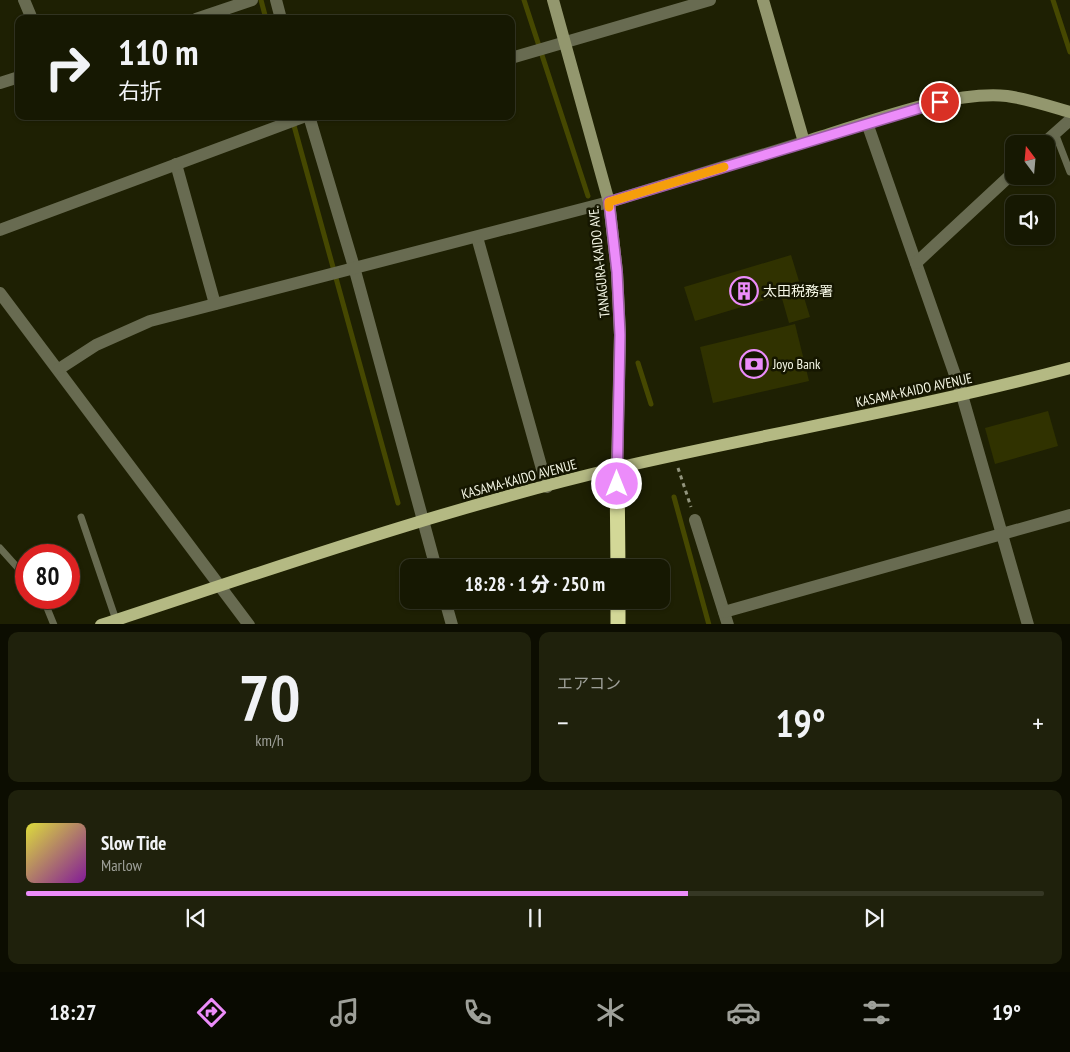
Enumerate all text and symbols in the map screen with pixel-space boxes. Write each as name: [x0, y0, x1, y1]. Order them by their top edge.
text: 110 m: [118, 29, 199, 75]
icon: right: [35, 35, 100, 100]
text: 右折: [118, 77, 162, 105]
pin: [919, 81, 961, 123]
icon: arrive: [926, 88, 954, 116]
north arrow: [1005, 135, 1055, 185]
map controls: [1005, 135, 1055, 245]
button: sound: [1005, 195, 1055, 245]
street label: TANAGURA-KAIDO AVE.: [584, 205, 614, 319]
building icon: 太田税務署: [729, 276, 759, 306]
place label: 太田税務署: [763, 282, 833, 300]
bank icon: Joyo Bank: [739, 349, 769, 379]
place label: Joyo Bank: [772, 355, 821, 373]
street label: KASAMA-KAIDO AVENUE: [854, 369, 974, 411]
street label: KASAMA-KAIDO AVENUE: [459, 455, 579, 503]
position arrow: [590, 457, 642, 509]
speed limit sign: 80: [15, 544, 80, 609]
text: 18:28 · 1 分 · 250 m: [465, 572, 605, 596]
text: 70: [238, 655, 301, 739]
text: エアコン: [557, 673, 621, 693]
text: 19°: [775, 698, 826, 747]
text: −: [557, 704, 569, 741]
text: +: [1032, 704, 1044, 741]
text: km/h: [255, 730, 284, 750]
text: Slow Tide: [101, 831, 166, 855]
text: Marlow: [101, 855, 142, 875]
icon: previous: [182, 904, 210, 932]
icon: pause: [521, 904, 549, 932]
icon: next: [860, 904, 888, 932]
icon: directions: [194, 995, 229, 1030]
icon: music: [327, 995, 362, 1030]
icon: phone: [460, 995, 495, 1030]
icon: climate: [593, 995, 628, 1030]
icon: car: [726, 995, 761, 1030]
icon: filters: [859, 995, 894, 1030]
text: 18:27: [49, 998, 97, 1026]
text: 19°: [992, 998, 1021, 1026]

